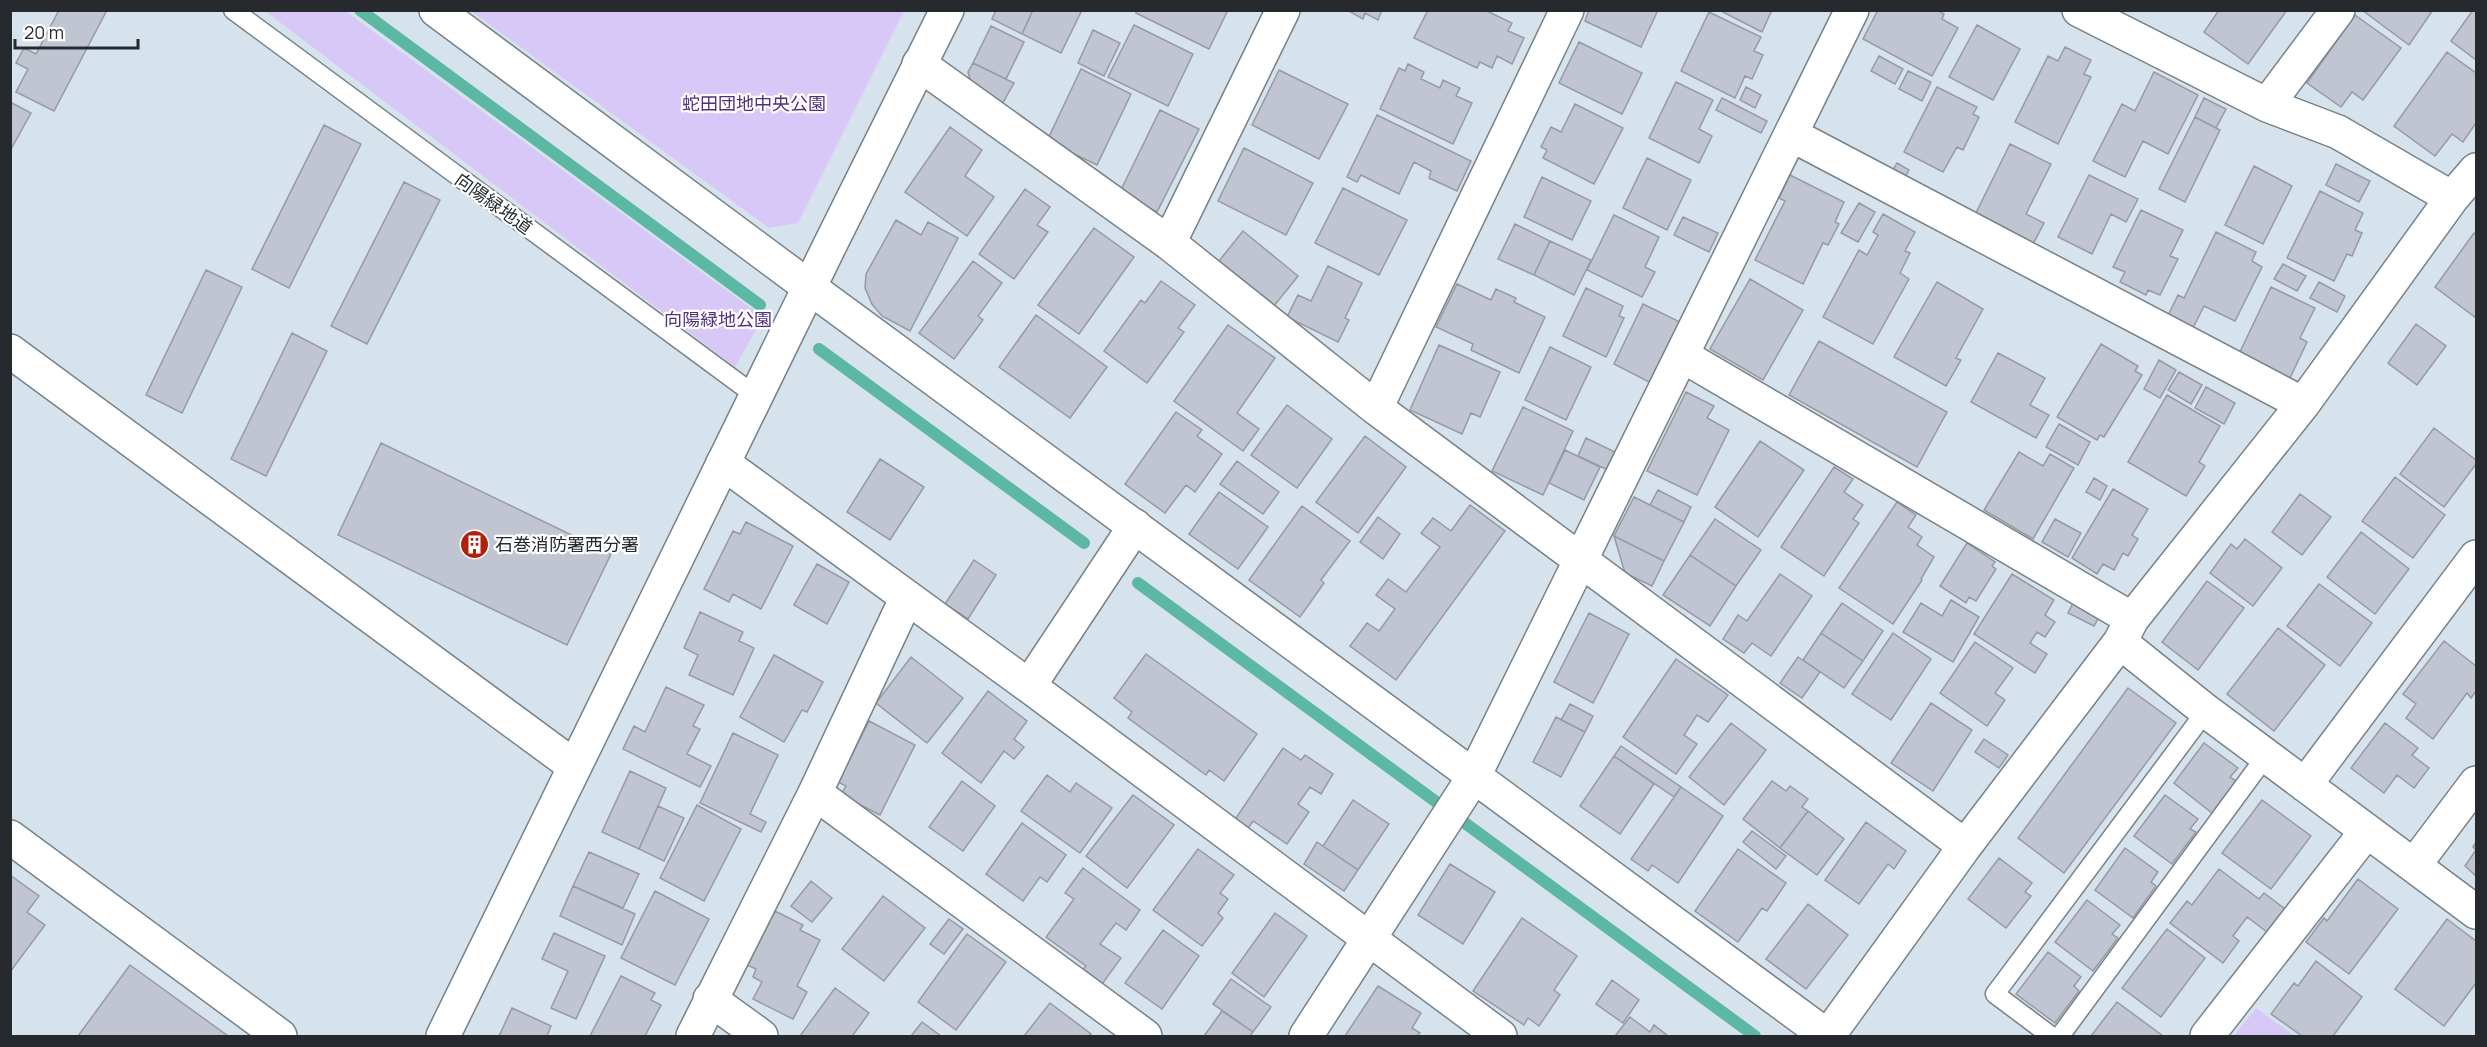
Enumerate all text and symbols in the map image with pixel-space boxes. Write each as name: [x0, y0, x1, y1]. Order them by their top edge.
scale bar: [15, 12, 138, 50]
text: 20 m: [24, 20, 64, 44]
park label: 蛇田団地中央公園: [682, 91, 826, 115]
street label: 向陽緑地道: [451, 167, 537, 239]
park label: 向陽緑地公園: [664, 307, 772, 331]
building icon: 石巻消防署西分署: [458, 528, 490, 560]
place label: 石巻消防署西分署: [495, 532, 639, 556]

